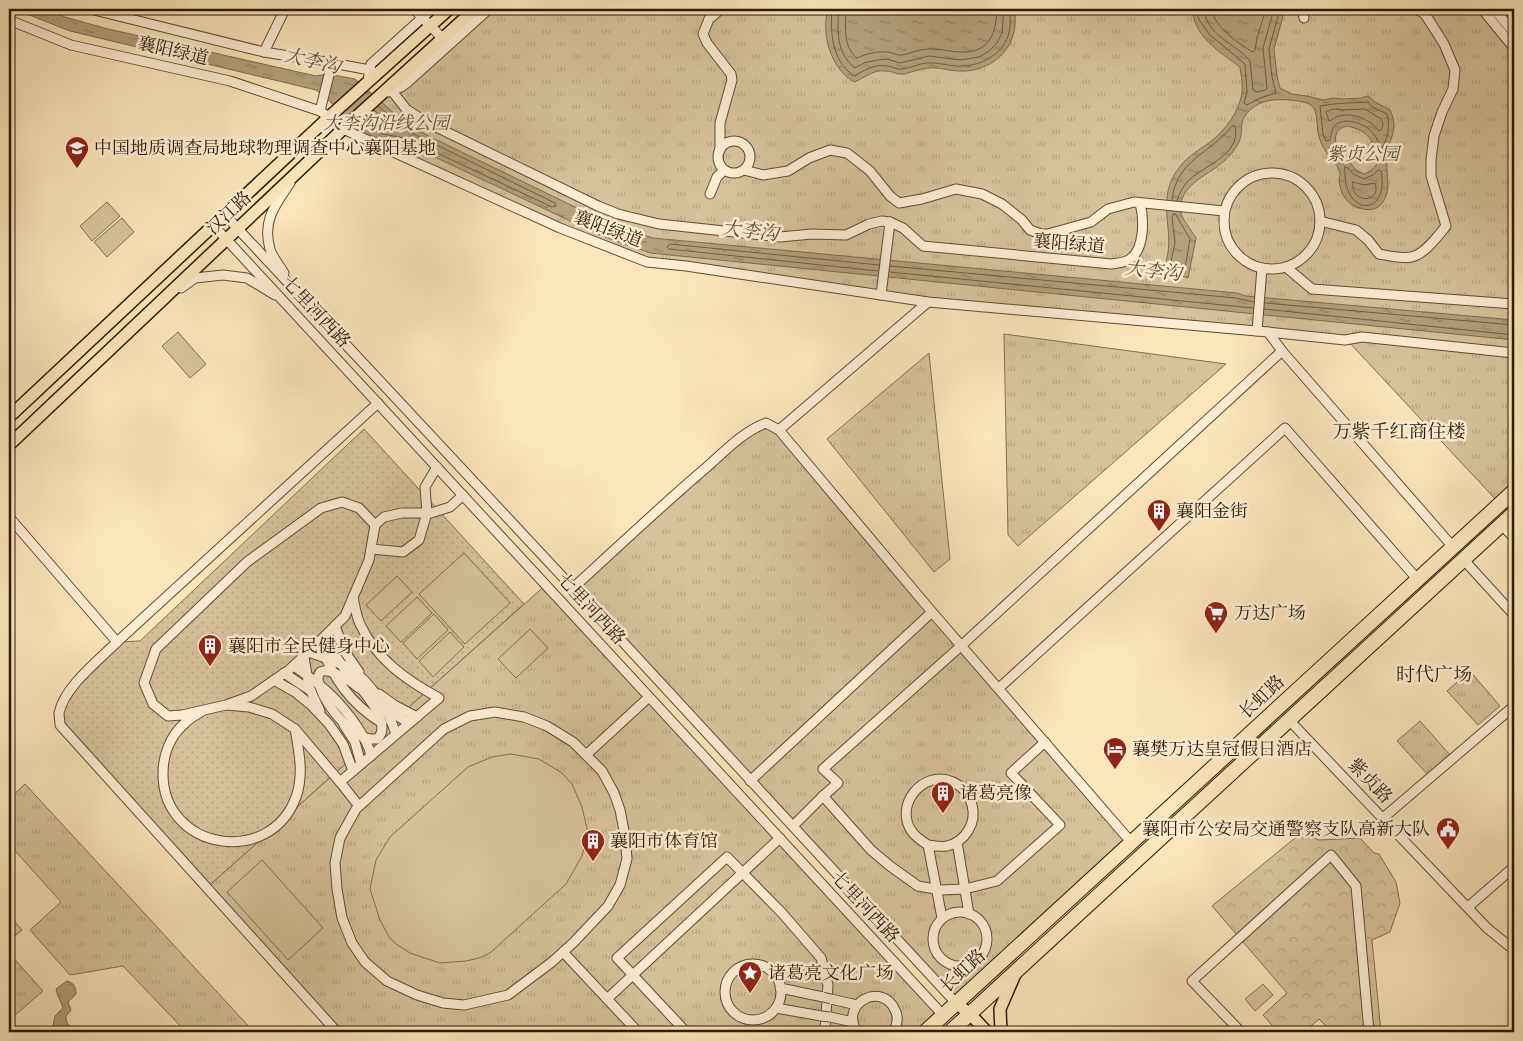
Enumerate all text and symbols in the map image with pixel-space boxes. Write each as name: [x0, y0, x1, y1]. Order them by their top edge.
street label: 襄阳绿道: [135, 32, 211, 70]
water label: 大李沟: [282, 43, 345, 80]
park label: 大李沟沿线公园: [323, 112, 452, 135]
school or university icon: 中国地质调查局地球物理调查中心襄阳基地: [64, 135, 90, 169]
place label: 中国地质调查局地球物理调查中心襄阳基地: [94, 137, 436, 160]
park label: 紫贞公园: [1327, 143, 1402, 166]
street label: 汉江路: [201, 186, 257, 240]
street label: 襄阳绿道: [570, 205, 646, 253]
water label: 大李沟: [720, 216, 783, 246]
street label: 襄阳绿道: [1032, 229, 1106, 259]
water label: 大李沟: [1123, 256, 1186, 286]
street label: 七里河西路: [277, 271, 355, 353]
district label: 万紫千红商住楼: [1332, 420, 1466, 444]
building icon: 襄阳金街: [1146, 498, 1172, 532]
place label: 襄阳金街: [1176, 500, 1248, 523]
street label: 七里河西路: [552, 568, 630, 650]
supermarket icon: 万达广场: [1203, 600, 1229, 634]
place label: 万达广场: [1234, 602, 1306, 625]
building icon: 襄阳市全民健身中心: [197, 633, 223, 667]
place label: 襄阳市全民健身中心: [228, 635, 390, 658]
district label: 时代广场: [1396, 663, 1472, 687]
street label: 长虹路: [1234, 670, 1290, 724]
hotel icon: 襄樊万达皇冠假日酒店: [1102, 736, 1128, 770]
place label: 襄樊万达皇冠假日酒店: [1132, 738, 1312, 761]
street label: 紫贞路: [1343, 754, 1397, 808]
building icon: 诸葛亮像: [930, 780, 956, 814]
place label: 诸葛亮像: [960, 782, 1032, 805]
public building icon: 襄阳市公安局交通警察支队高新大队: [1435, 816, 1461, 850]
place label: 襄阳市公安局交通警察支队高新大队: [1142, 818, 1430, 841]
building icon: 襄阳市体育馆: [580, 828, 606, 862]
place label: 襄阳市体育馆: [610, 830, 718, 853]
street label: 七里河西路: [826, 866, 904, 948]
street label: 长虹路: [935, 944, 991, 998]
place icon: 诸葛亮文化广场: [737, 960, 763, 994]
place label: 诸葛亮文化广场: [768, 962, 894, 985]

